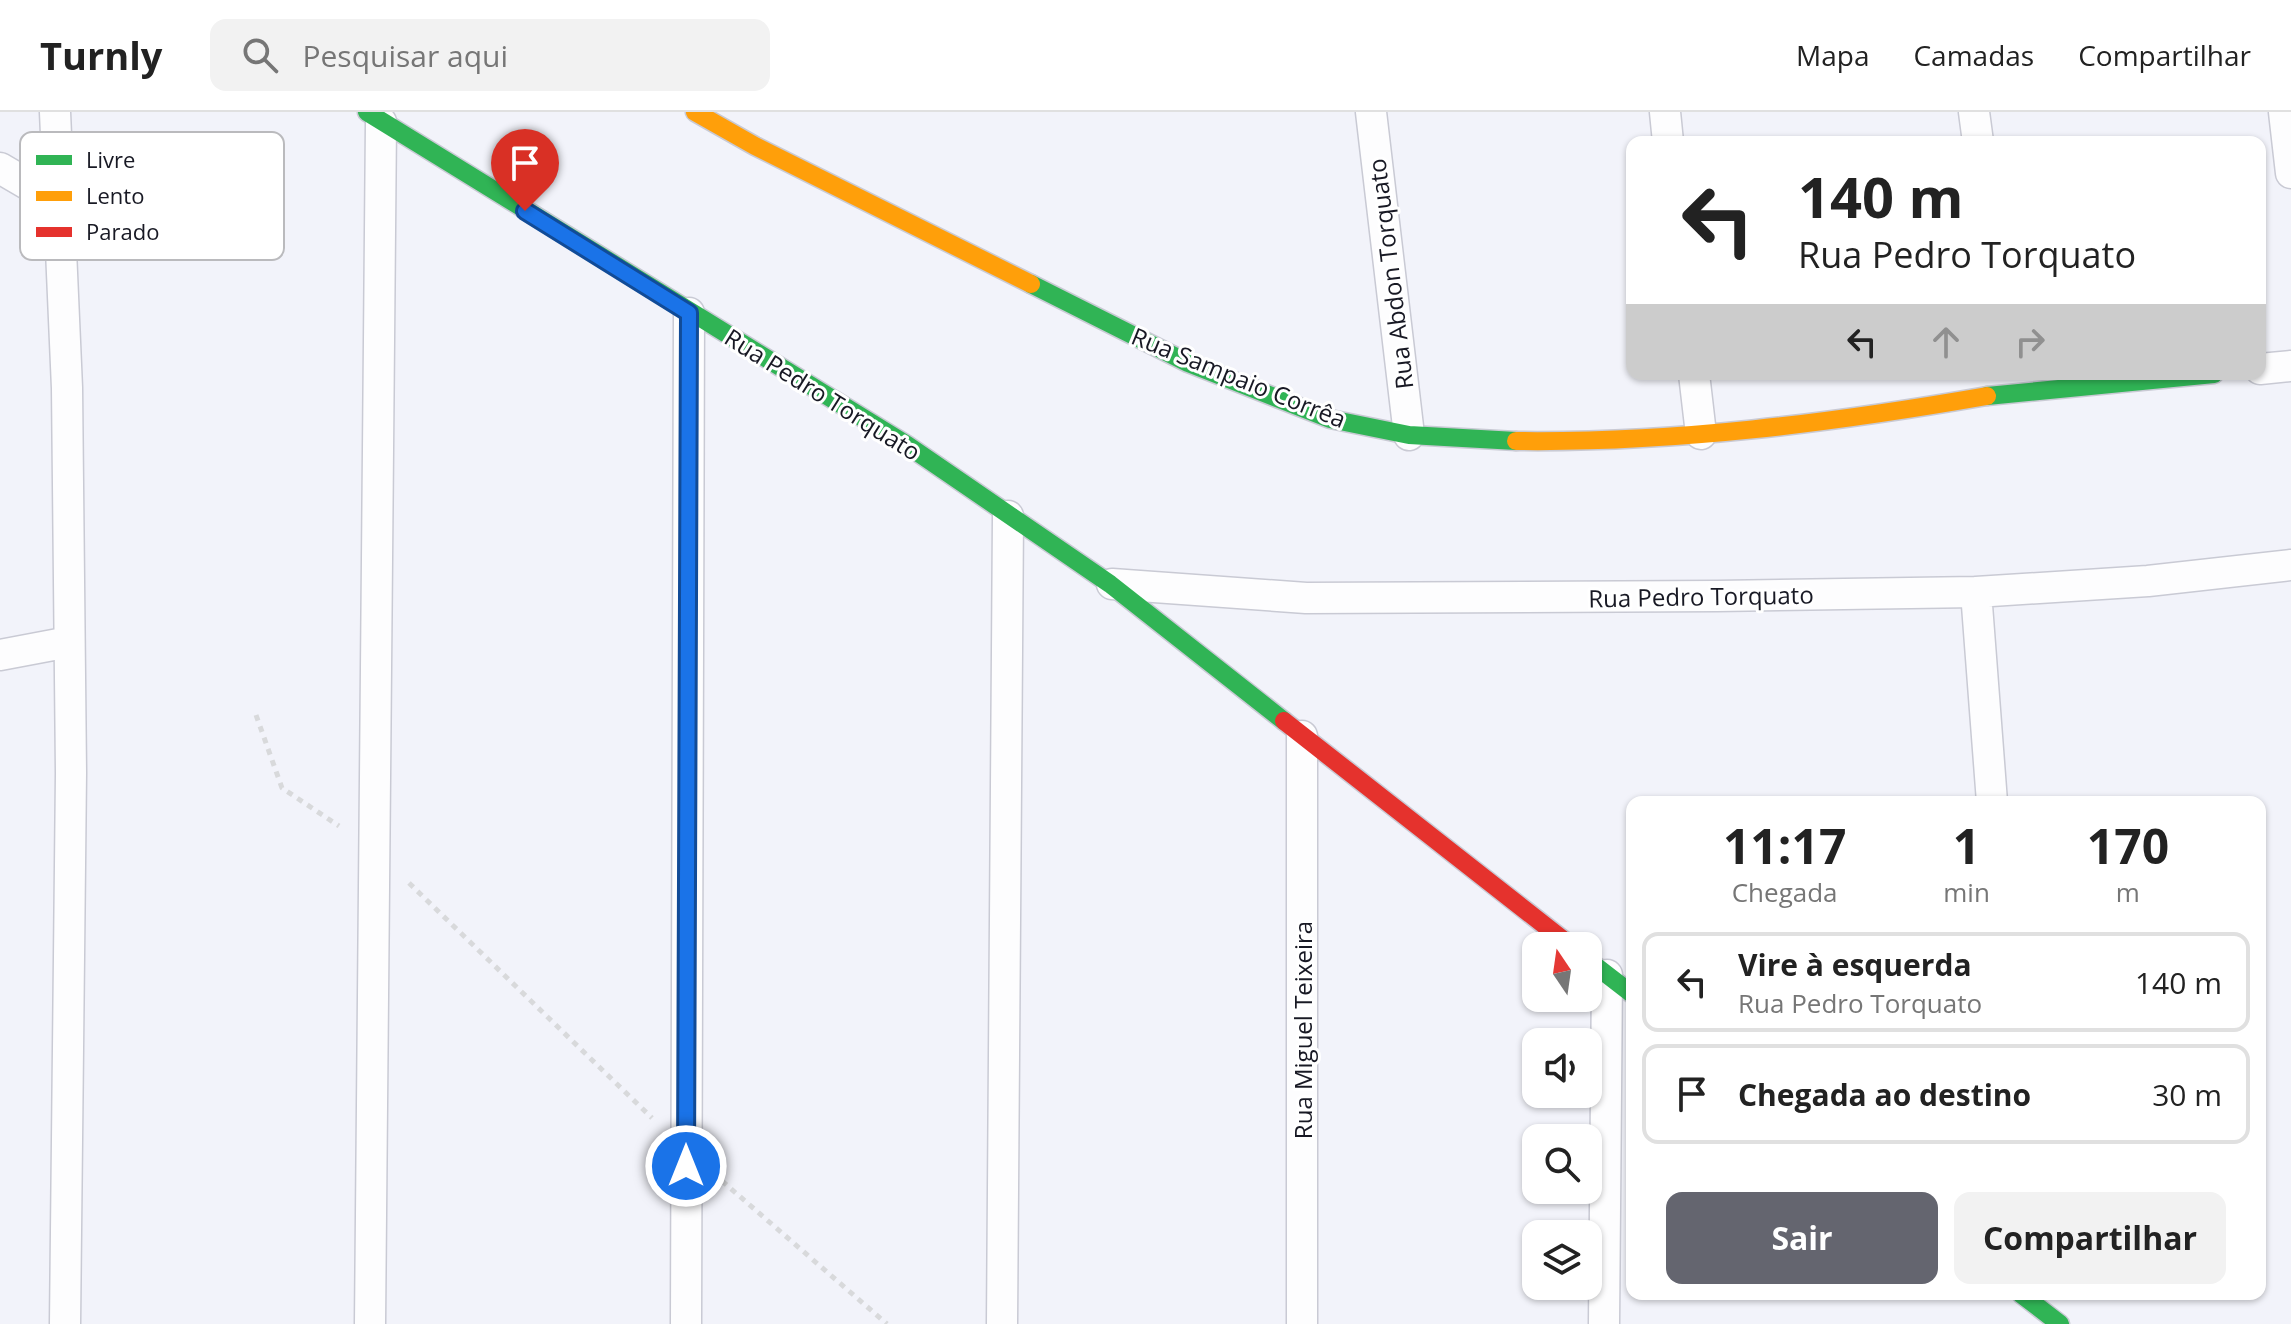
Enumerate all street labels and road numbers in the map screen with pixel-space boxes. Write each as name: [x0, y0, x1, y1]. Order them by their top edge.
street label: Rua Abdon Torquato: [1359, 157, 1421, 391]
street label: Rua Sampaio Corrêa: [1127, 319, 1351, 435]
street label: Rua Pedro Torquato: [719, 320, 927, 468]
street label: Rua Pedro Torquato: [1588, 578, 1814, 614]
street label: Rua Miguel Teixeira: [1286, 921, 1319, 1139]

